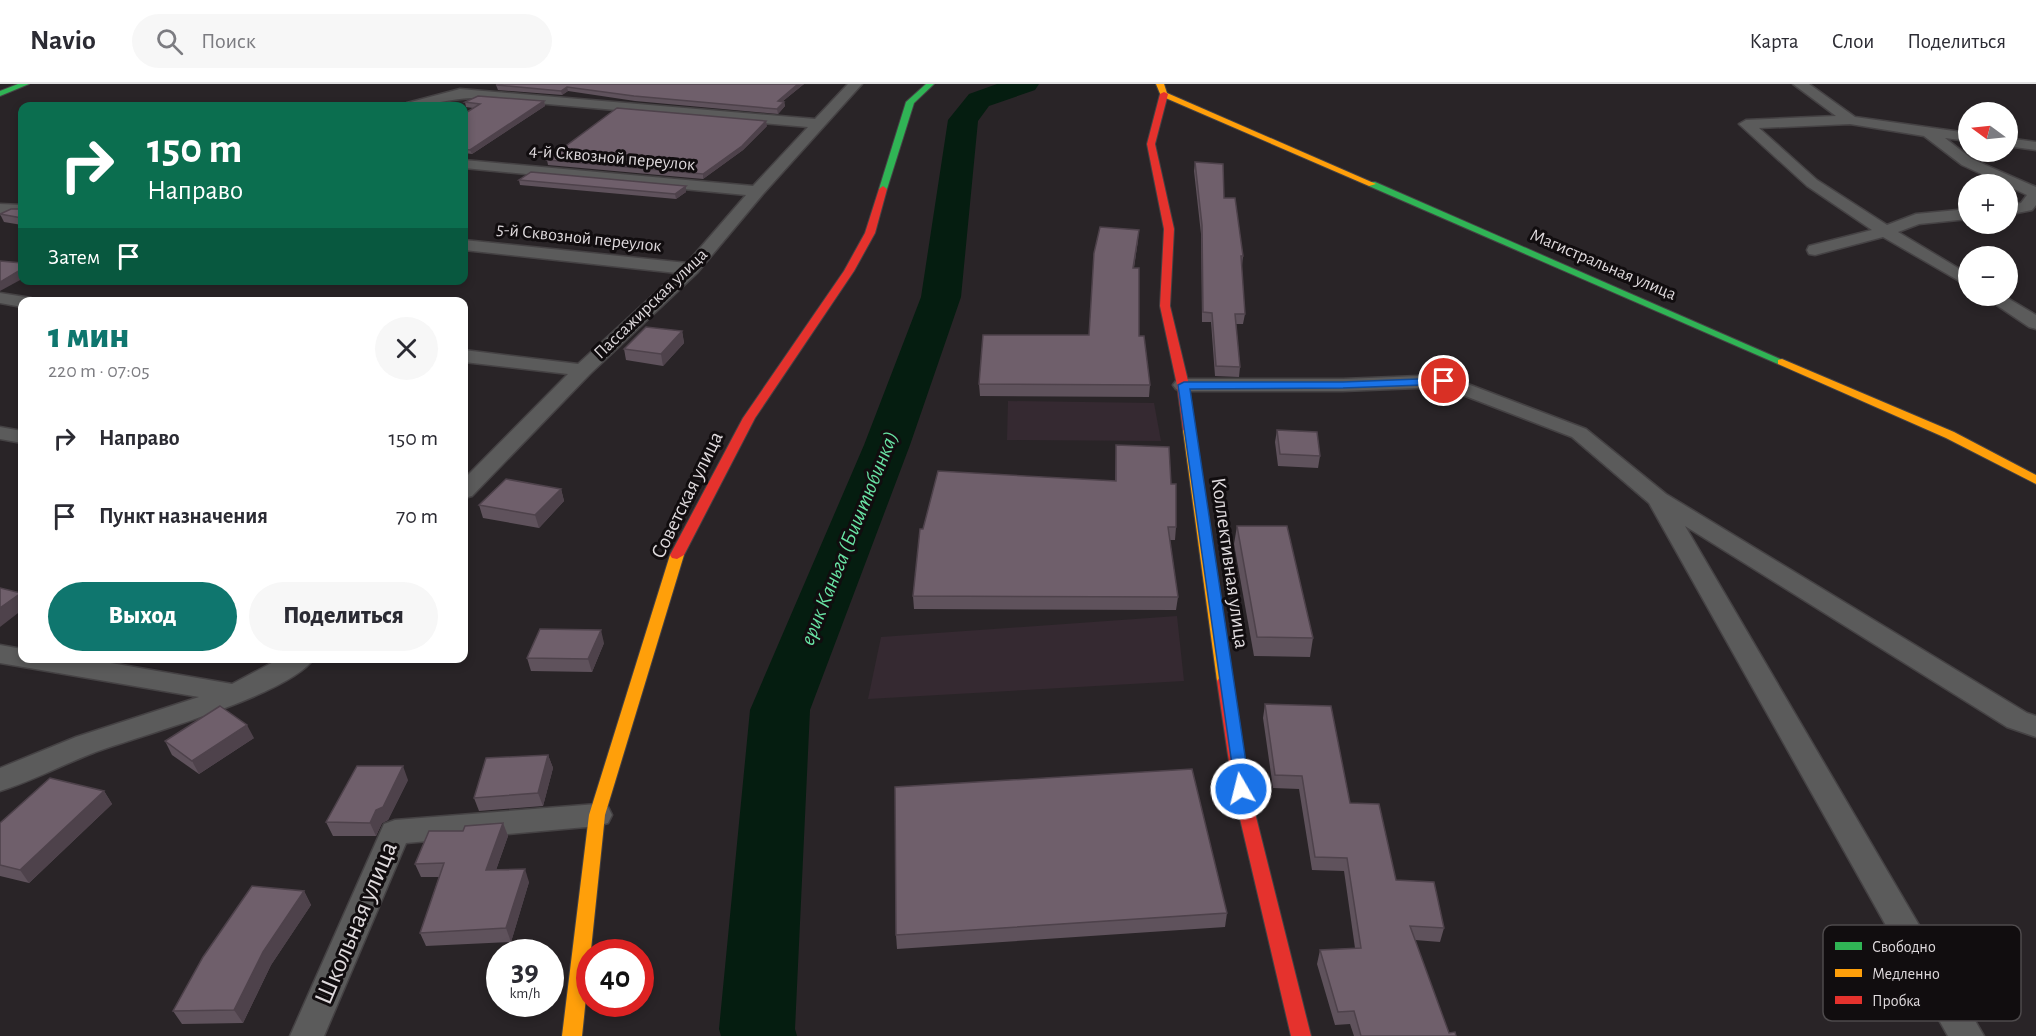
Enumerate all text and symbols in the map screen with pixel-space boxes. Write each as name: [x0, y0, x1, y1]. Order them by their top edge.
search box: [132, 14, 552, 68]
icon: search: [153, 25, 186, 58]
text: Navio: [30, 27, 96, 55]
text: Поиск: [201, 30, 256, 52]
text: Карта: [1749, 31, 1799, 52]
text: Слои: [1832, 31, 1874, 52]
text: Поделиться: [1907, 31, 2006, 52]
north arrow: [1958, 102, 2018, 162]
map controls: [1958, 102, 2018, 306]
icon: right: [48, 126, 126, 204]
text: 150 m: [147, 128, 242, 170]
street label: 4-й Сквозной переулок: [528, 142, 697, 174]
button: +: [1958, 174, 2018, 234]
text: Направо: [147, 177, 243, 204]
street label: 5-й Сквозной переулок: [496, 220, 663, 256]
street label: Магистральная улица: [1527, 226, 1679, 304]
icon: arrive: [112, 240, 145, 273]
street label: Пассажирская улица: [591, 245, 711, 363]
text: Затем: [48, 246, 100, 268]
button: −: [1958, 246, 2018, 306]
button: close: [375, 317, 438, 380]
text: 1 мин: [48, 318, 130, 354]
pin: [1418, 355, 1469, 406]
text: 220 m · 07:05: [48, 361, 150, 381]
icon: arrive: [1427, 364, 1460, 397]
icon: right: [48, 422, 81, 455]
text: Направо: [99, 427, 180, 449]
text: 150 m: [388, 427, 438, 449]
street label: Советская улица: [647, 428, 727, 562]
water label: ерик Каньга (Биштюбинка): [796, 428, 903, 648]
street label: Коллективная улица: [1208, 476, 1252, 650]
icon: arrive: [48, 500, 81, 533]
text: Пункт назначения: [99, 505, 268, 527]
text: 70 m: [396, 505, 438, 527]
button: Выход: [48, 582, 237, 651]
button: Поделиться: [249, 582, 438, 651]
position arrow: [1209, 757, 1273, 821]
street label: Школьная улица: [310, 838, 402, 1008]
legend: [1823, 925, 2021, 1021]
speed limit sign: 40: [576, 939, 654, 1017]
text: Свободно: [1872, 939, 1936, 955]
text: 39: [511, 956, 539, 986]
text: Медленно: [1872, 966, 1940, 982]
text: km/h: [510, 986, 540, 1001]
text: Пробка: [1872, 993, 1921, 1009]

